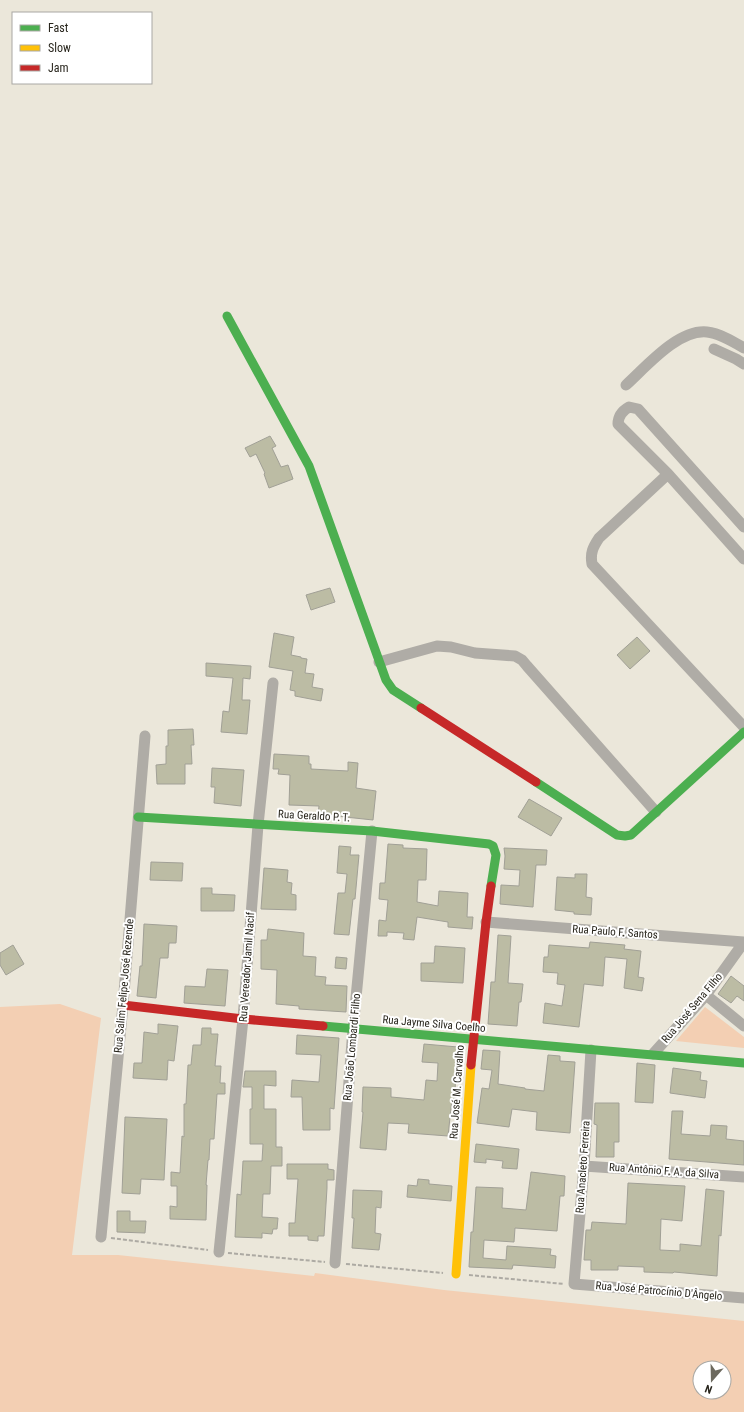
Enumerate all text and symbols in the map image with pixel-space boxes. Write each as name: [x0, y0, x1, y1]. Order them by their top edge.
legend: [12, 12, 152, 84]
text: Fast: [48, 21, 69, 35]
text: Slow: [48, 41, 71, 55]
text: Jam: [48, 61, 69, 75]
street label: Rua Geraldo P. T.: [278, 808, 350, 824]
street label: Rua Vereador Jamil Nacif: [237, 911, 257, 1022]
street label: Rua Salim Felipe José Rezende: [112, 918, 136, 1054]
street label: Rua Paulo F. Santos: [572, 923, 658, 941]
street label: Rua José Sena Filho: [659, 970, 725, 1046]
street label: Rua João Lombardi Filho: [341, 992, 363, 1101]
street label: Rua Jayme Silva Coelho: [382, 1013, 487, 1035]
street label: Rua José M. Carvalho: [447, 1044, 467, 1140]
street label: Rua Anacleto Ferreira: [573, 1120, 593, 1214]
street label: Rua Antônio F. A. da Silva: [609, 1161, 719, 1181]
street label: Rua José Patrocínio D'Ângelo: [595, 1279, 723, 1303]
north arrow: [692, 1360, 732, 1400]
text: N: [703, 1382, 714, 1396]

